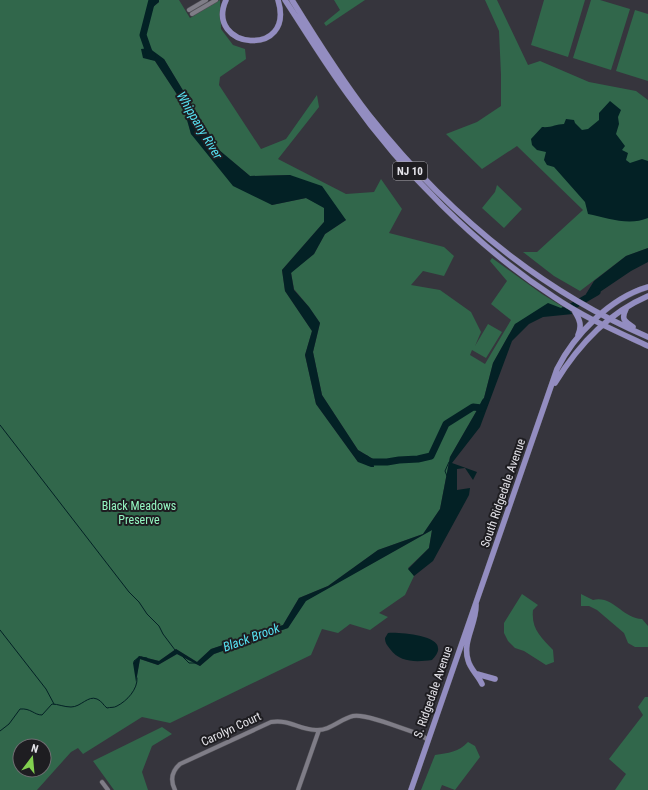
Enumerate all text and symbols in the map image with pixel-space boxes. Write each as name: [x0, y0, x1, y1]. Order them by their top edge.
water label: Whippany River: [174, 89, 226, 163]
road number: NJ 10: [393, 162, 427, 180]
street label: South Ridgedale Avenue: [478, 436, 528, 549]
park label: Black Meadows Preserve: [102, 499, 176, 527]
water label: Black Brook: [221, 620, 282, 655]
street label: S. Ridgedale Avenue: [411, 644, 455, 740]
street label: Carolyn Court: [199, 709, 264, 749]
north arrow: [12, 738, 52, 778]
text: N: [30, 742, 40, 756]

